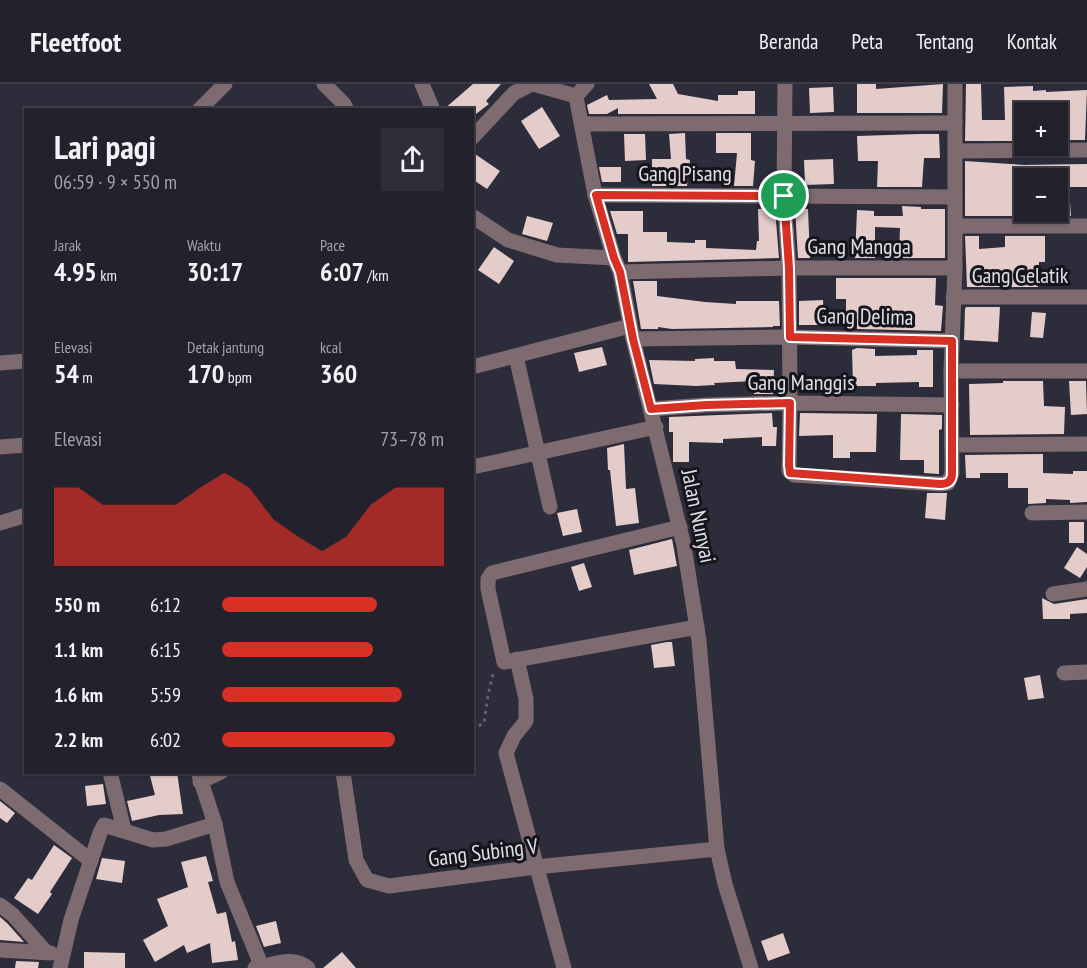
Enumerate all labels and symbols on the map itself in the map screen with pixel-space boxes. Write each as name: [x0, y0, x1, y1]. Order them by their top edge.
street label: Gang Pisang: [638, 159, 732, 187]
pin: [758, 170, 809, 221]
street label: Gang Mangga: [807, 232, 911, 260]
street label: Gang Gelatik: [972, 261, 1069, 289]
street label: Gang Delima: [816, 301, 914, 331]
street label: Gang Manggis: [747, 368, 855, 396]
street label: Jalan Nunyai: [675, 466, 723, 565]
street label: Gang Subing V: [427, 831, 540, 873]

